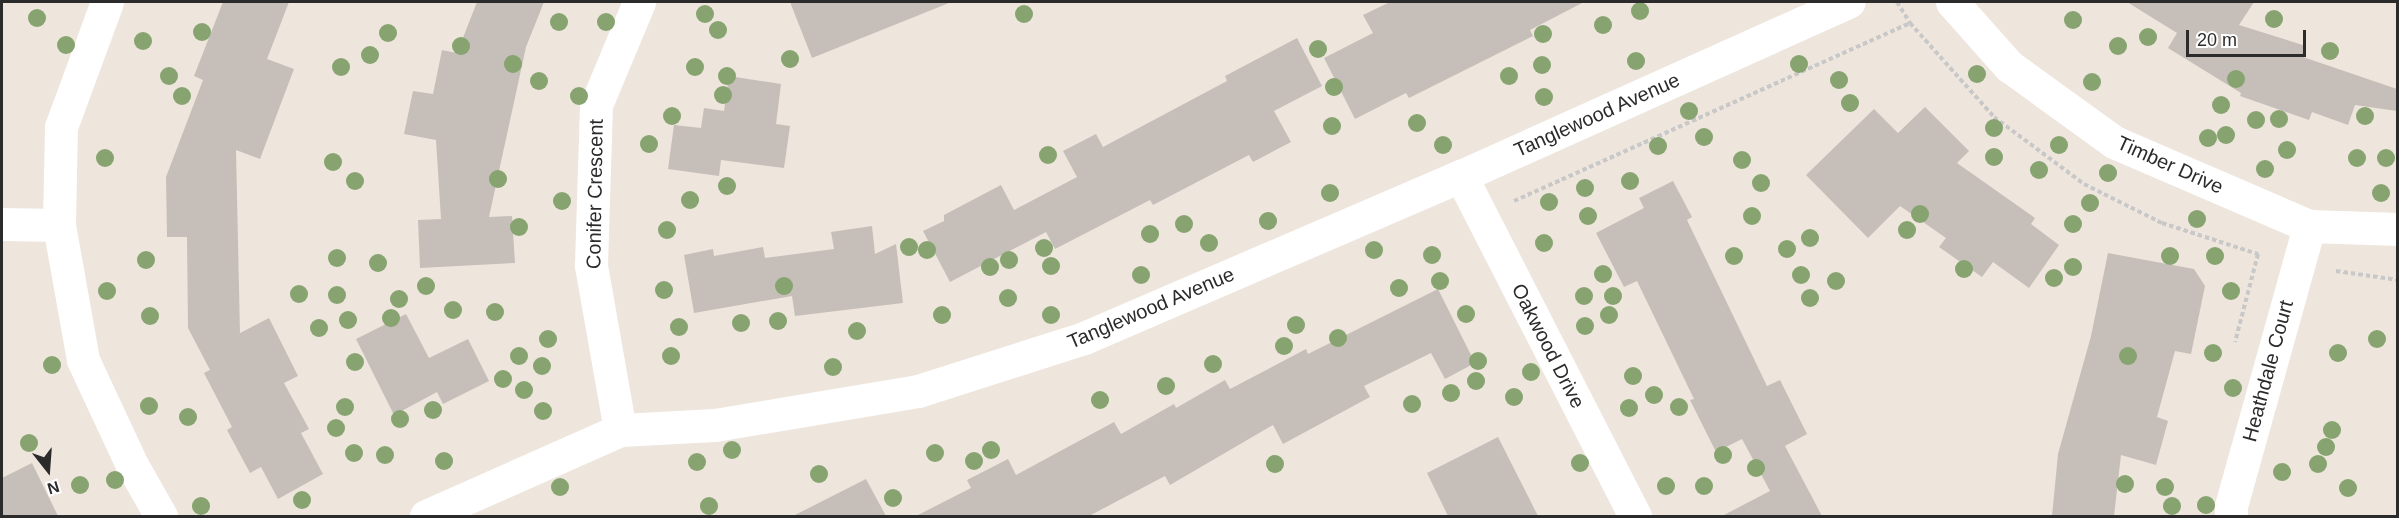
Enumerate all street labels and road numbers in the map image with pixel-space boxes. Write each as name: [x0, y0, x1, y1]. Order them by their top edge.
street label: Tanglewood Avenue: [1510, 67, 1684, 163]
street label: Conifer Crescent: [582, 119, 608, 269]
street label: Timber Drive: [2113, 131, 2227, 199]
street label: Tanglewood Avenue: [1064, 262, 1238, 354]
street label: Oakwood Drive: [1506, 280, 1590, 412]
street label: Heathdale Court: [2238, 298, 2298, 444]

